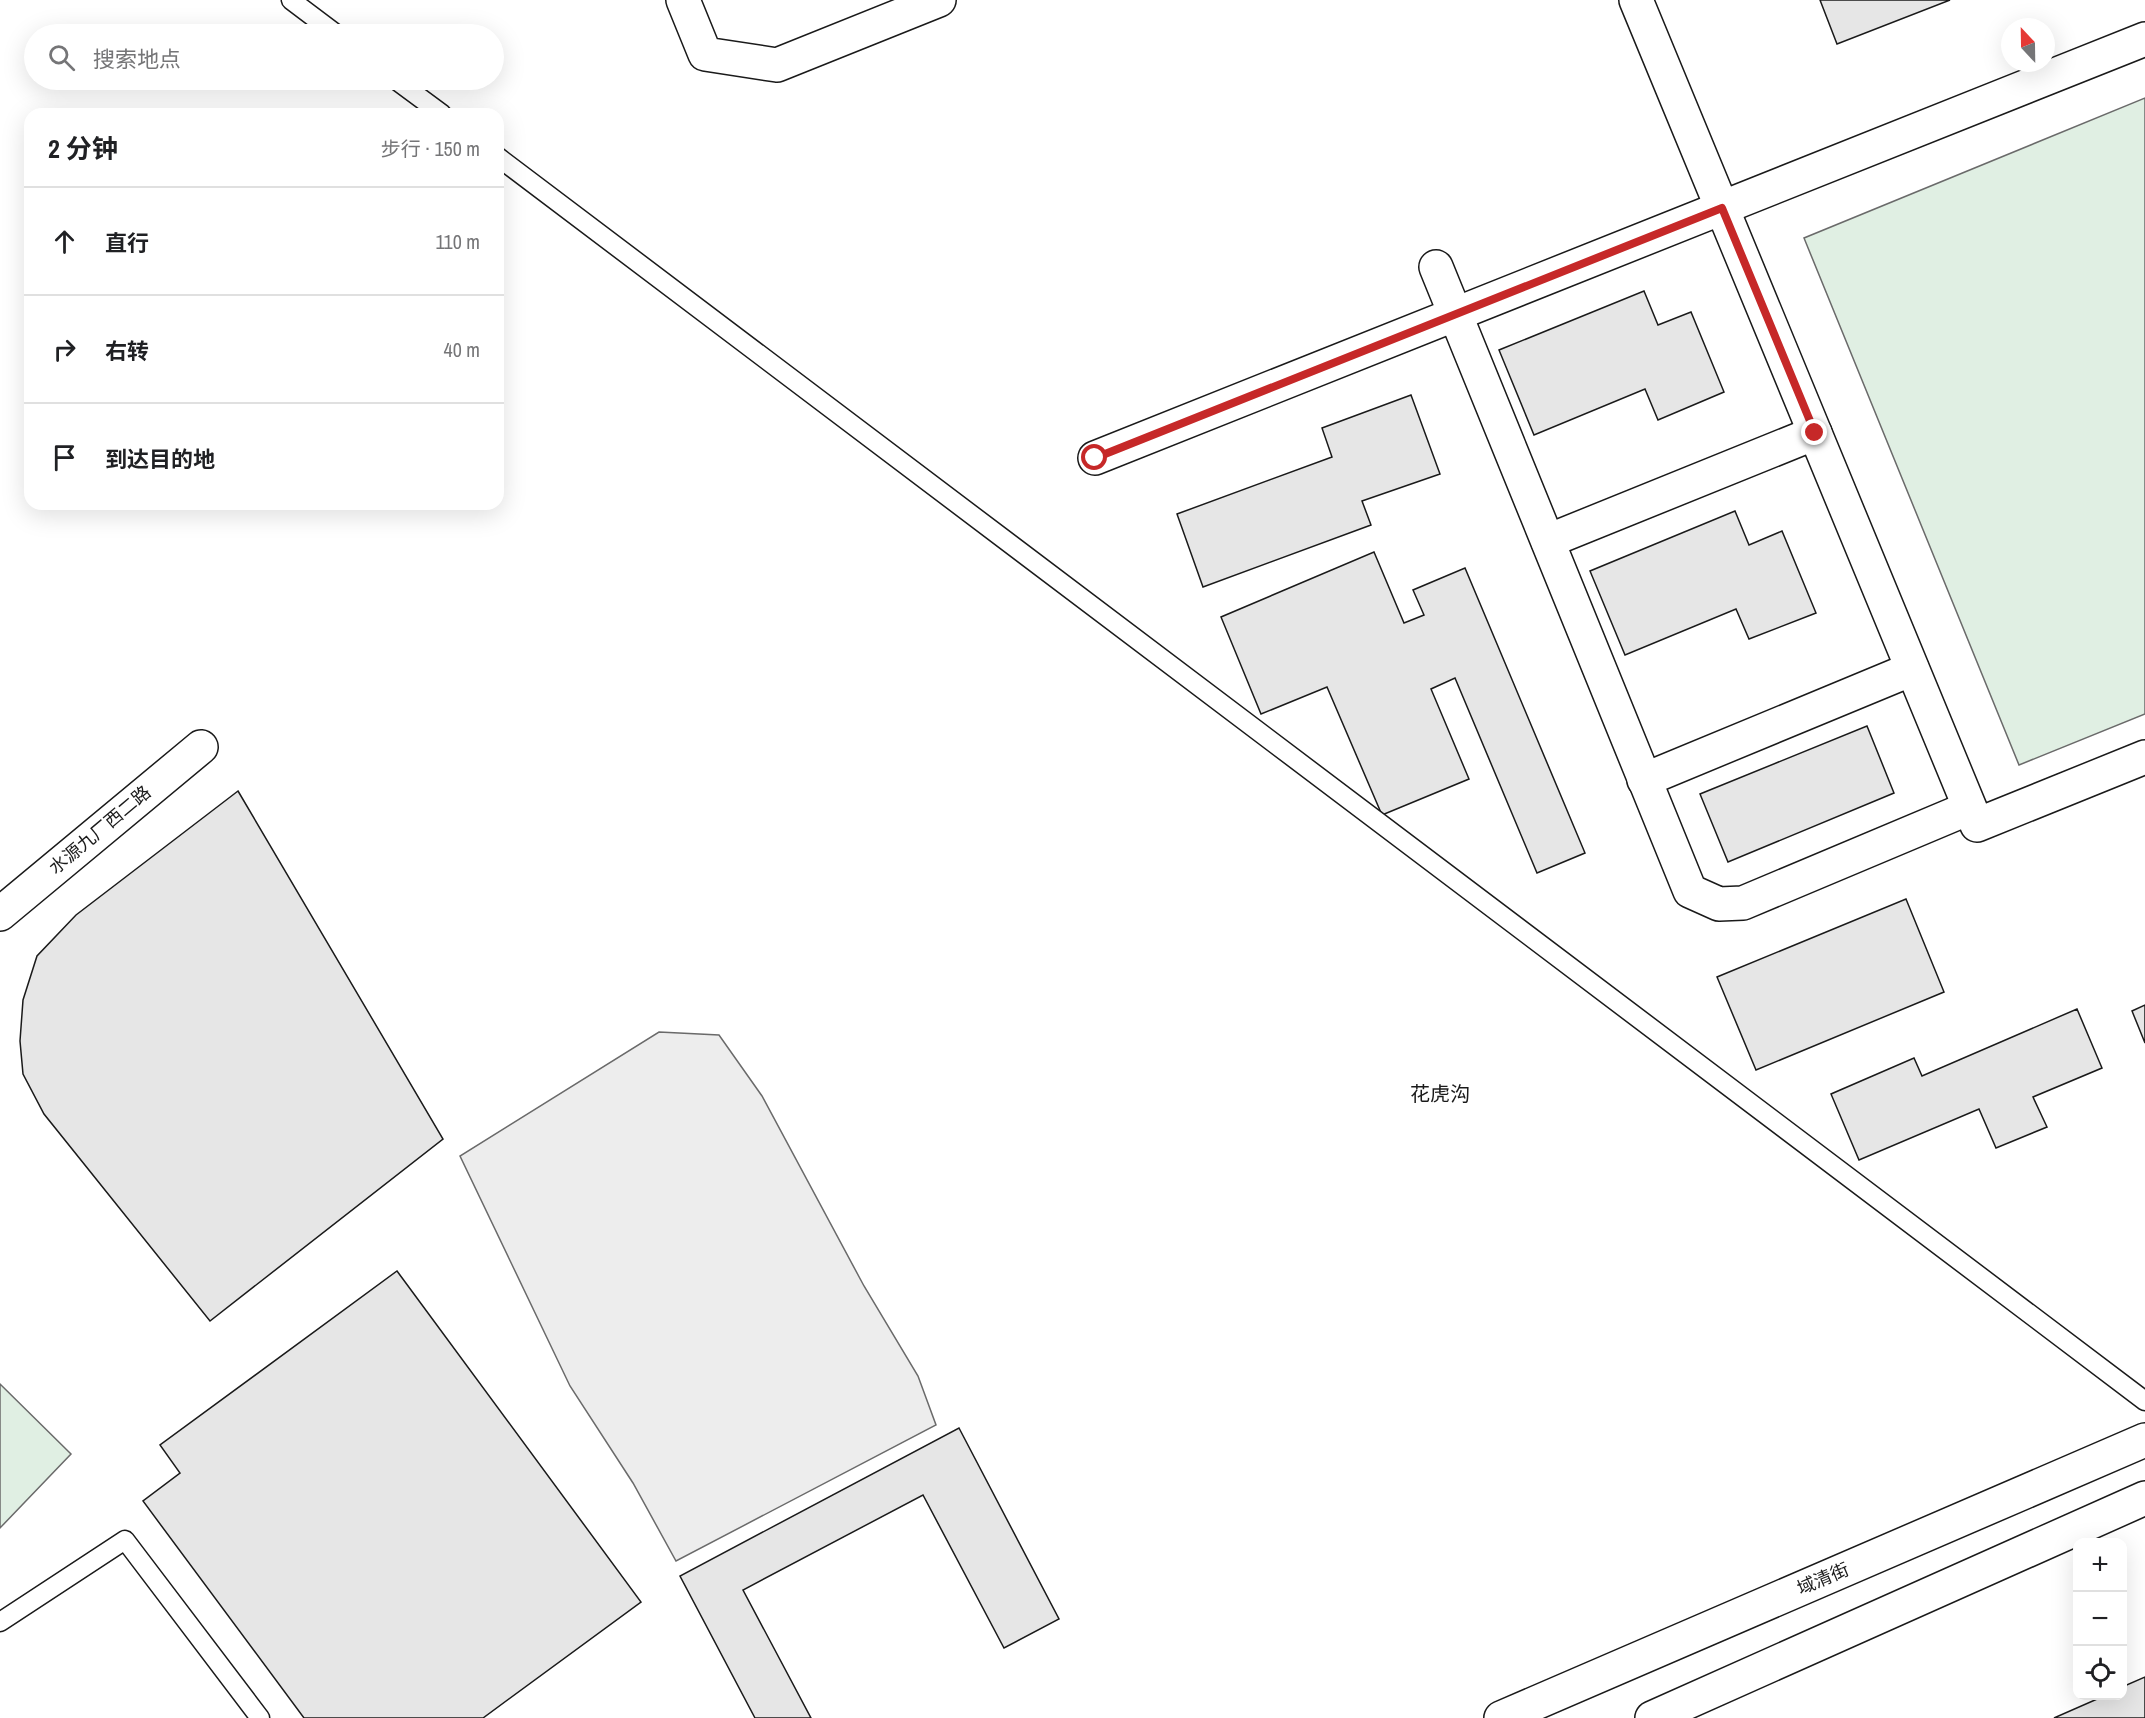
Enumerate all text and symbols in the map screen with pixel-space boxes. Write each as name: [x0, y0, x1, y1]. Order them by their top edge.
north arrow: [2001, 18, 2055, 72]
search box: [24, 24, 504, 90]
icon: search: [45, 41, 78, 74]
text: 搜索地点: [93, 44, 181, 74]
text: 2 分钟: [48, 131, 118, 166]
text: 步行 · 150 m: [381, 135, 480, 162]
icon: ahead: [48, 225, 81, 258]
text: 直行: [105, 228, 149, 258]
text: 110 m: [436, 228, 480, 255]
icon: right: [48, 333, 81, 366]
text: 右转: [105, 336, 149, 366]
text: 40 m: [444, 336, 480, 363]
route end: [1801, 419, 1827, 445]
icon: arrive: [48, 441, 81, 474]
text: 到达目的地: [105, 444, 215, 474]
route start: [1081, 444, 1107, 470]
street label: 水源九厂西二路: [43, 780, 156, 880]
district label: 花虎沟: [1410, 1080, 1470, 1107]
map controls: [2073, 1538, 2127, 1700]
button: +: [2073, 1538, 2127, 1592]
street label: 域清街: [1793, 1556, 1853, 1601]
button: −: [2073, 1592, 2127, 1646]
button: locate: [2073, 1646, 2127, 1700]

